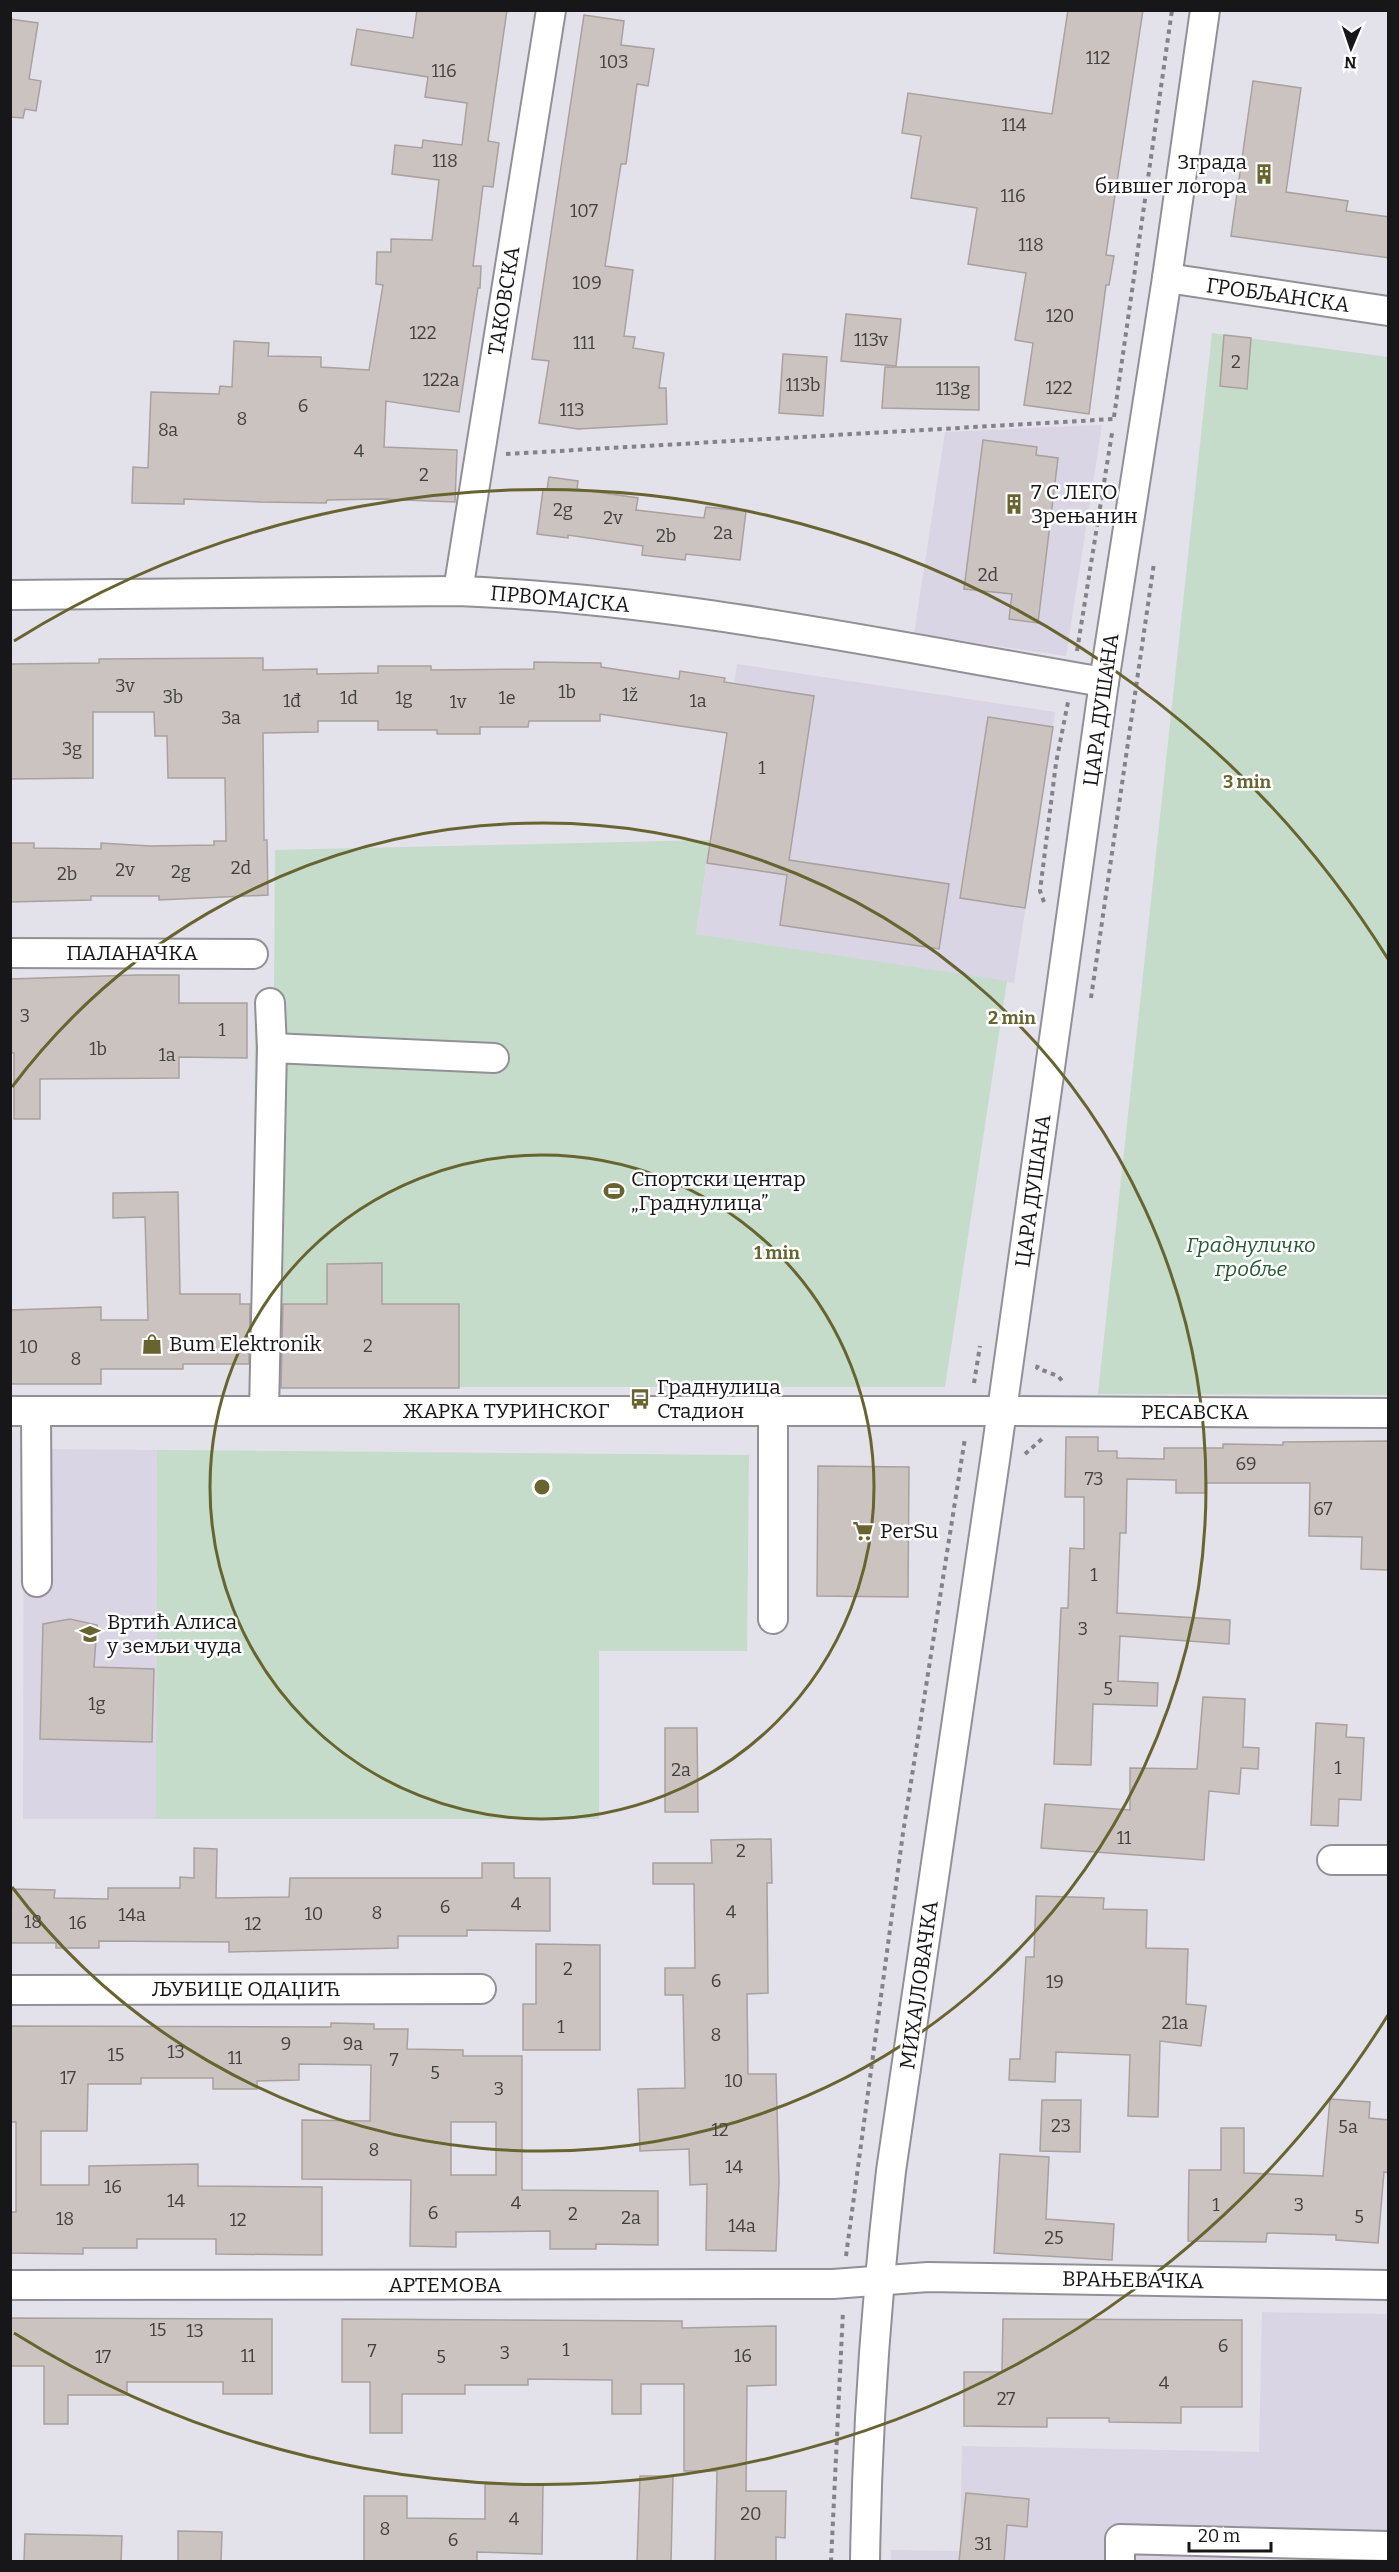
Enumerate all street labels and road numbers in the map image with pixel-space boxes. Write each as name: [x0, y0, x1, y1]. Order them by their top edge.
street label: ТАКОВСКА: [483, 244, 525, 358]
street label: ГРОБЉАНСКА: [1205, 272, 1351, 318]
street label: ПРВОМАЈСКА: [489, 580, 631, 618]
street label: ЦАРА ДУШАНА: [1077, 632, 1125, 788]
street label: ПАЛАНАЧКА: [66, 940, 198, 966]
street label: ЦАРА ДУШАНА: [1009, 1113, 1057, 1269]
street label: ЖАРКА ТУРИНСКОГ: [402, 1398, 610, 1424]
street label: РЕСАВСКА: [1141, 1399, 1249, 1425]
street label: МИХАЈЛОВАЧКА: [894, 1899, 944, 2071]
street label: ЉУБИЦЕ ОДАЏИЋ: [152, 1976, 341, 2002]
street label: ВРАЊЕВАЧКА: [1062, 2266, 1204, 2294]
street label: АРТЕМОВА: [388, 2272, 502, 2298]

